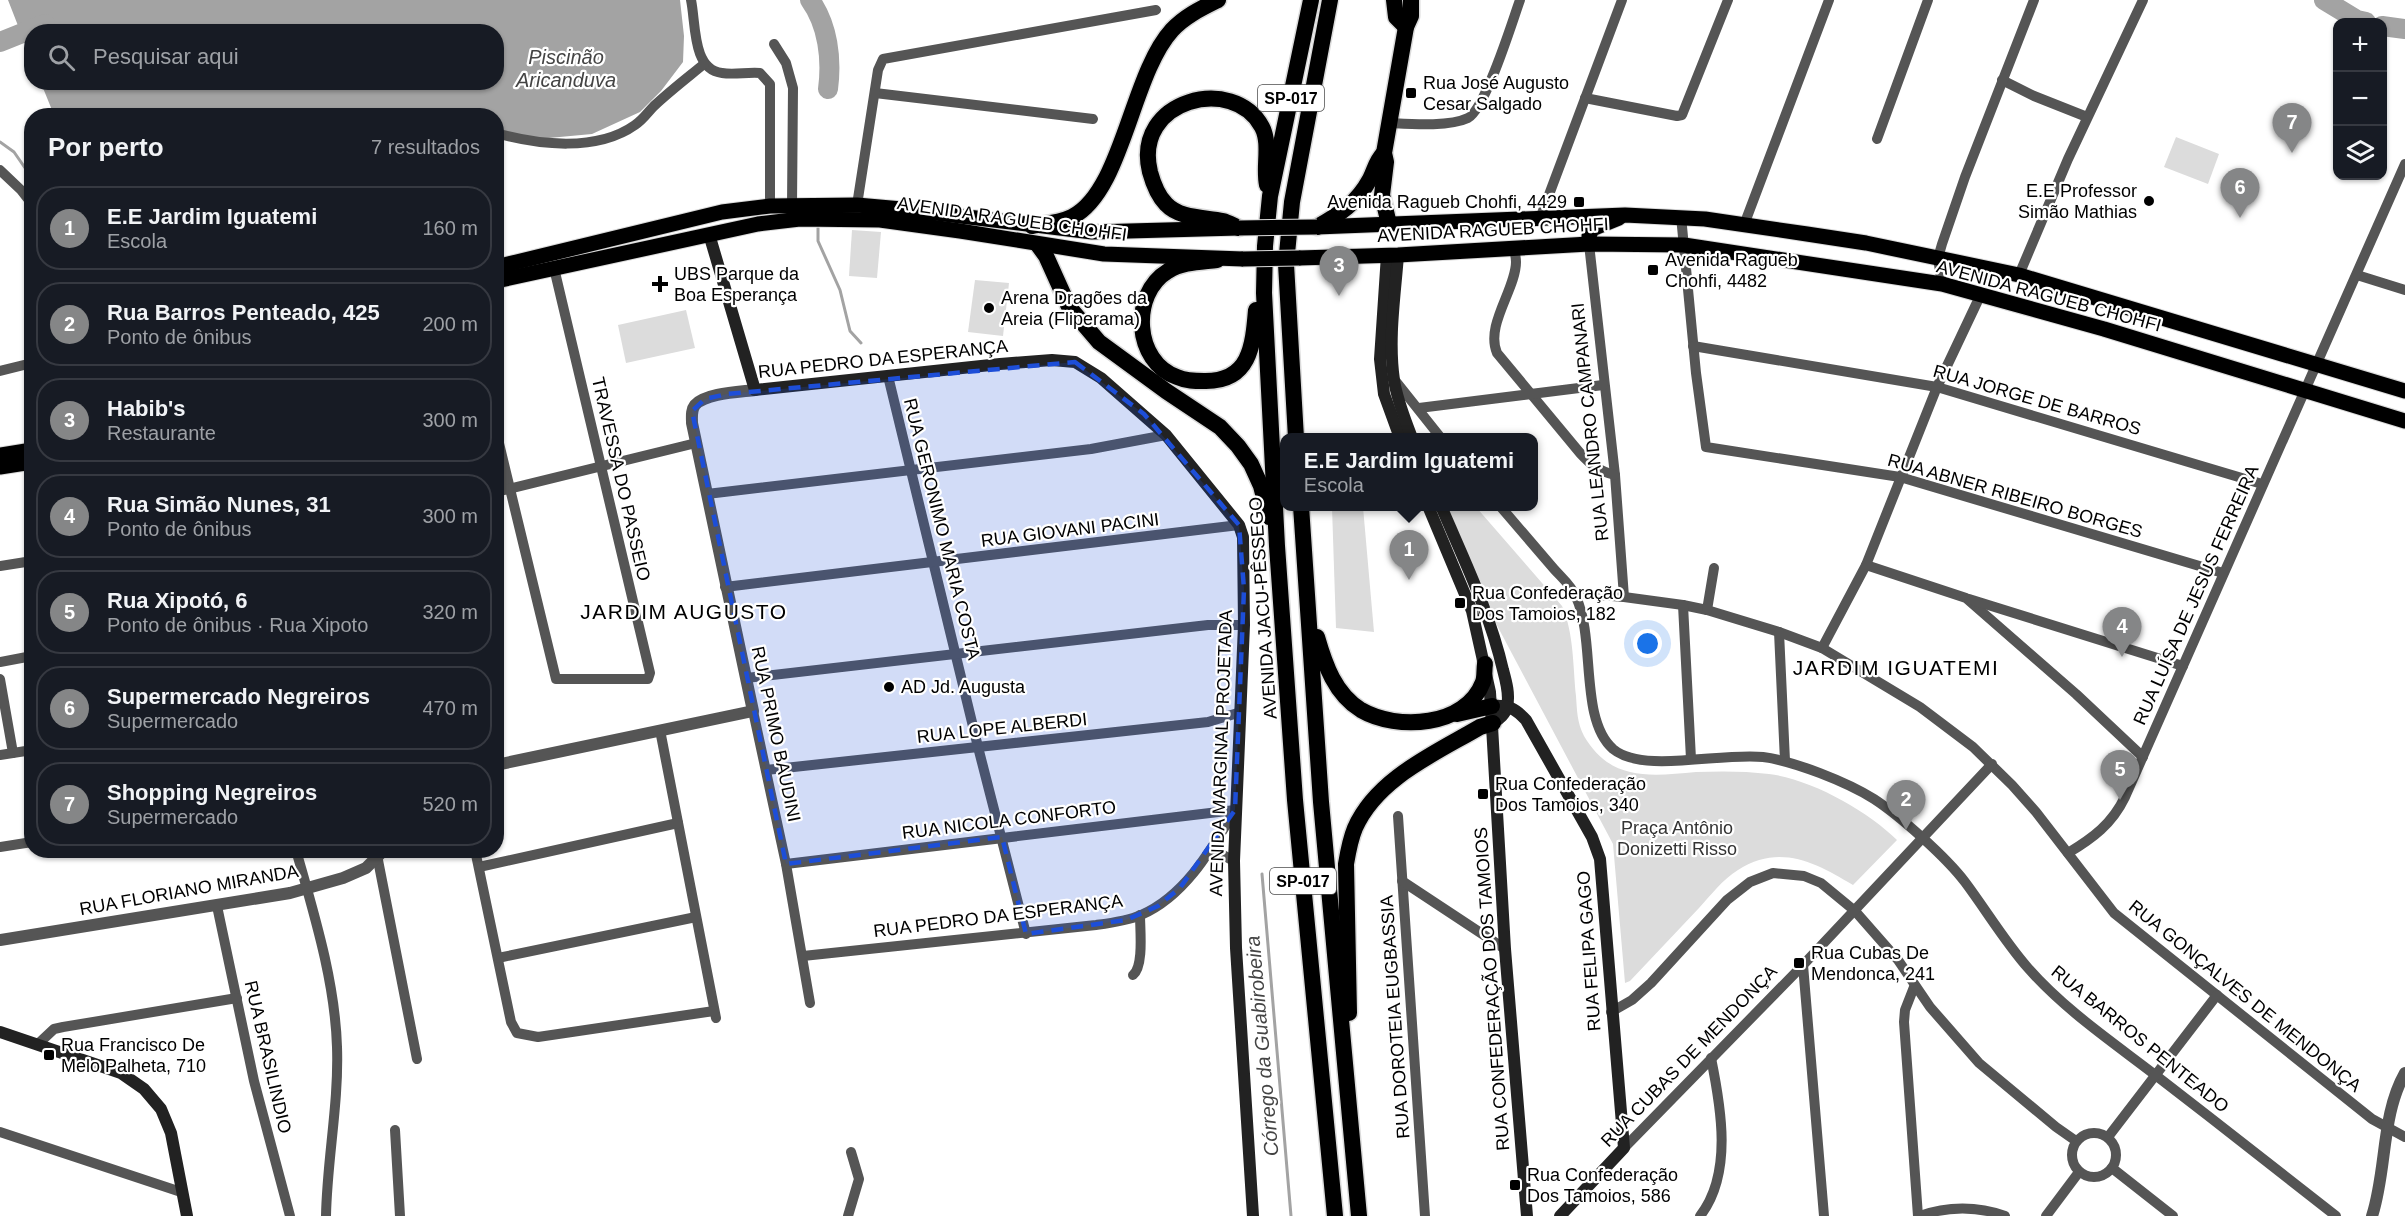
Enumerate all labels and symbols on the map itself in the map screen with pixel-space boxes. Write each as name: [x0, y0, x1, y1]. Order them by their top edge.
water label: Piscinão Aricanduva: [515, 46, 616, 91]
place label: Rua José Augusto Cesar Salgado: [1423, 73, 1569, 114]
road number: SP-017: [1258, 85, 1324, 111]
marker: Rua José Augusto Cesar Salgado: [1404, 86, 1418, 100]
pin: 7: [2272, 104, 2312, 153]
pin: 6: [2220, 168, 2260, 218]
place label: E.E Professor Simão Mathias: [2018, 181, 2137, 222]
place label: Avenida Ragueb Chohfi, 4429: [1327, 192, 1567, 212]
street label: AVENIDA RAGUEB CHOHFI: [896, 193, 1128, 245]
marker: E.E Professor Simão Mathias: [2142, 194, 2156, 208]
marker: Avenida Ragueb Chohfi, 4429: [1572, 195, 1586, 209]
street label: AVENIDA RAGUEB CHOHFI: [1377, 214, 1609, 246]
pin: 3: [1320, 246, 1358, 296]
place label: Avenida Ragueb Chohfi, 4482: [1665, 250, 1798, 291]
street label: AVENIDA RAGUEB CHOHFI: [1935, 256, 2163, 336]
marker: Avenida Ragueb Chohfi, 4482: [1646, 263, 1660, 277]
place label: UBS Parque da Boa Esperança: [674, 264, 800, 305]
marker: UBS Parque da Boa Esperança: [651, 275, 669, 293]
place label: Arena Dragões da Areia (Fliperama): [1001, 288, 1148, 329]
marker: Arena Dragões da Areia (Fliperama): [982, 301, 996, 315]
street label: RUA LEANDRO CAMPANARI: [1568, 302, 1612, 542]
street label: RUA PEDRO DA ESPERANÇA: [757, 336, 1009, 382]
street label: RUA JORGE DE BARROS: [1931, 361, 2143, 439]
street label: TRAVESSA DO PASSEIO: [588, 375, 654, 583]
street label: RUA GERONIMO MARIA COSTA: [900, 396, 984, 662]
street label: RUA ABNER RIBEIRO BORGES: [1885, 450, 2145, 542]
street label: RUA LUÍSA DE JESUS FERREIRA: [2129, 462, 2263, 728]
street label: AVENIDA JACU-PÊSSEGO: [1245, 496, 1281, 720]
street label: RUA GIOVANI PACINI: [980, 509, 1160, 551]
pin: 1: [1390, 530, 1428, 580]
place label: Rua Confederação Dos Tamoios, 182: [1472, 583, 1623, 624]
marker: Rua Confederação Dos Tamoios, 182: [1453, 596, 1467, 610]
district label: JARDIM AUGUSTO: [580, 600, 788, 623]
pin: 4: [2102, 608, 2142, 657]
street label: AVENIDA MARGINAL PROJETADA: [1206, 609, 1236, 897]
your location: [1633, 629, 1662, 658]
street label: RUA PRIMO BAUDINI: [748, 644, 804, 824]
district label: JARDIM IGUATEMI: [1793, 656, 1999, 679]
place label: AD Jd. Augusta: [901, 677, 1026, 697]
marker: AD Jd. Augusta: [882, 680, 896, 694]
street label: RUA LOPE ALBERDI: [916, 709, 1088, 747]
pin: 5: [2100, 750, 2140, 800]
place label: Rua Confederação Dos Tamoios, 340: [1495, 774, 1646, 815]
pin: 2: [1886, 780, 1926, 830]
marker: Rua Confederação Dos Tamoios, 340: [1476, 787, 1490, 801]
street label: RUA NICOLA CONFORTO: [901, 797, 1117, 843]
park label: Praça Antônio Donizetti Risso: [1617, 818, 1737, 859]
street label: RUA CONFEDERAÇÃO DOS TAMOIOS: [1470, 827, 1513, 1152]
street label: RUA FLORIANO MIRANDA: [78, 861, 300, 919]
road number: SP-017: [1270, 868, 1336, 894]
street label: RUA FELIPA GAGO: [1573, 870, 1605, 1032]
street label: RUA PEDRO DA ESPERANÇA: [872, 891, 1124, 941]
street label: RUA DOROTEIA EUGBASSIA: [1377, 895, 1413, 1139]
street label: RUA GONÇALVES DE MENDONÇA: [2125, 896, 2365, 1096]
water label: Córrego da Guabirobeira: [1241, 935, 1283, 1157]
place label: Rua Cubas De Mendonca, 241: [1811, 943, 1935, 984]
marker: Rua Cubas De Mendonca, 241: [1792, 956, 1806, 970]
street label: RUA CUBAS DE MENDONÇA: [1597, 961, 1781, 1151]
street label: RUA BARROS PENTEADO: [2047, 961, 2233, 1117]
street label: RUA BRASILINDIO: [241, 979, 295, 1135]
place label: Rua Francisco De Melo Palheta, 710: [61, 1035, 206, 1076]
marker: Rua Francisco De Melo Palheta, 710: [42, 1048, 56, 1062]
place label: Rua Confederação Dos Tamoios, 586: [1527, 1165, 1678, 1206]
marker: Rua Confederação Dos Tamoios, 586: [1508, 1178, 1522, 1192]

